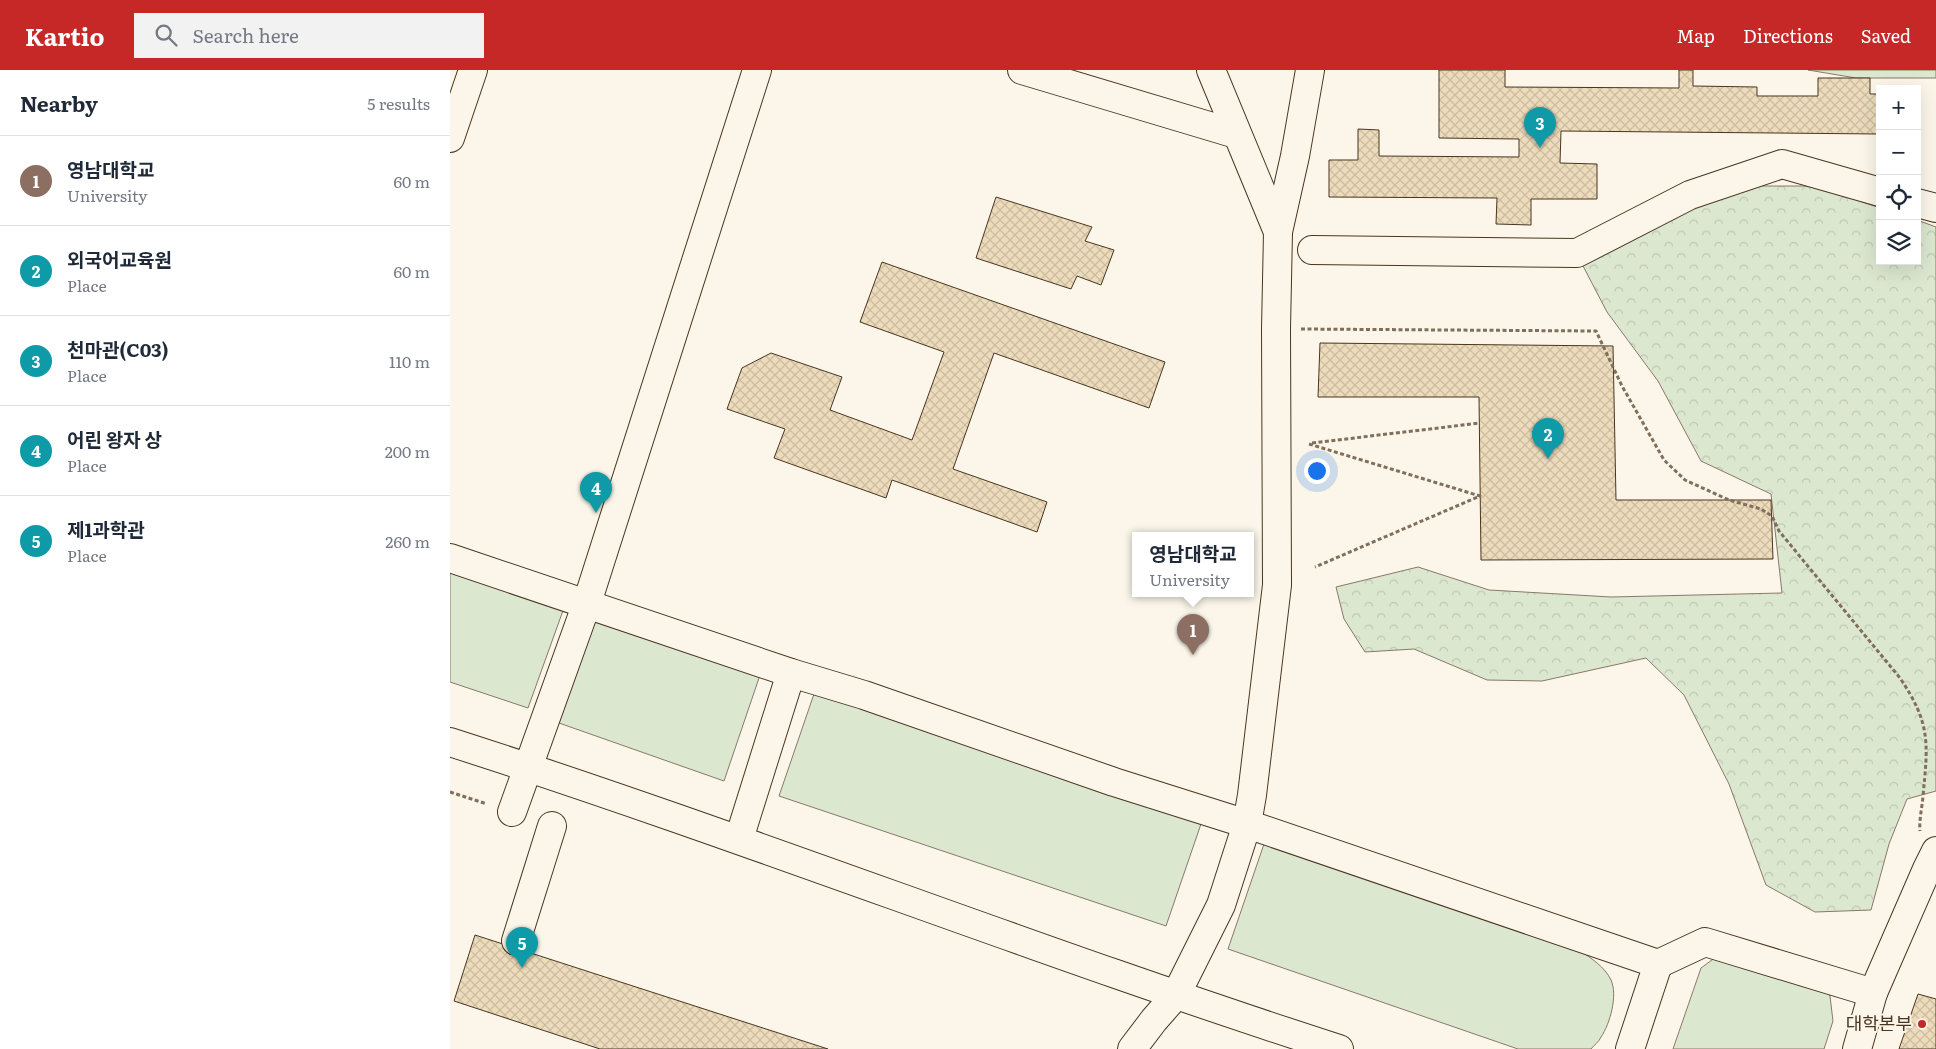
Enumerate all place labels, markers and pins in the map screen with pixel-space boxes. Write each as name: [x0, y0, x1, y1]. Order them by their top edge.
pin: 3: [1524, 107, 1556, 148]
pin: 2: [1532, 418, 1564, 459]
pin: 4: [580, 472, 612, 513]
pin: 1: [1177, 614, 1209, 655]
pin: 5: [506, 927, 538, 968]
place label: 대학본부: [1846, 1009, 1912, 1036]
marker: 대학본부: [1916, 1018, 1928, 1030]

